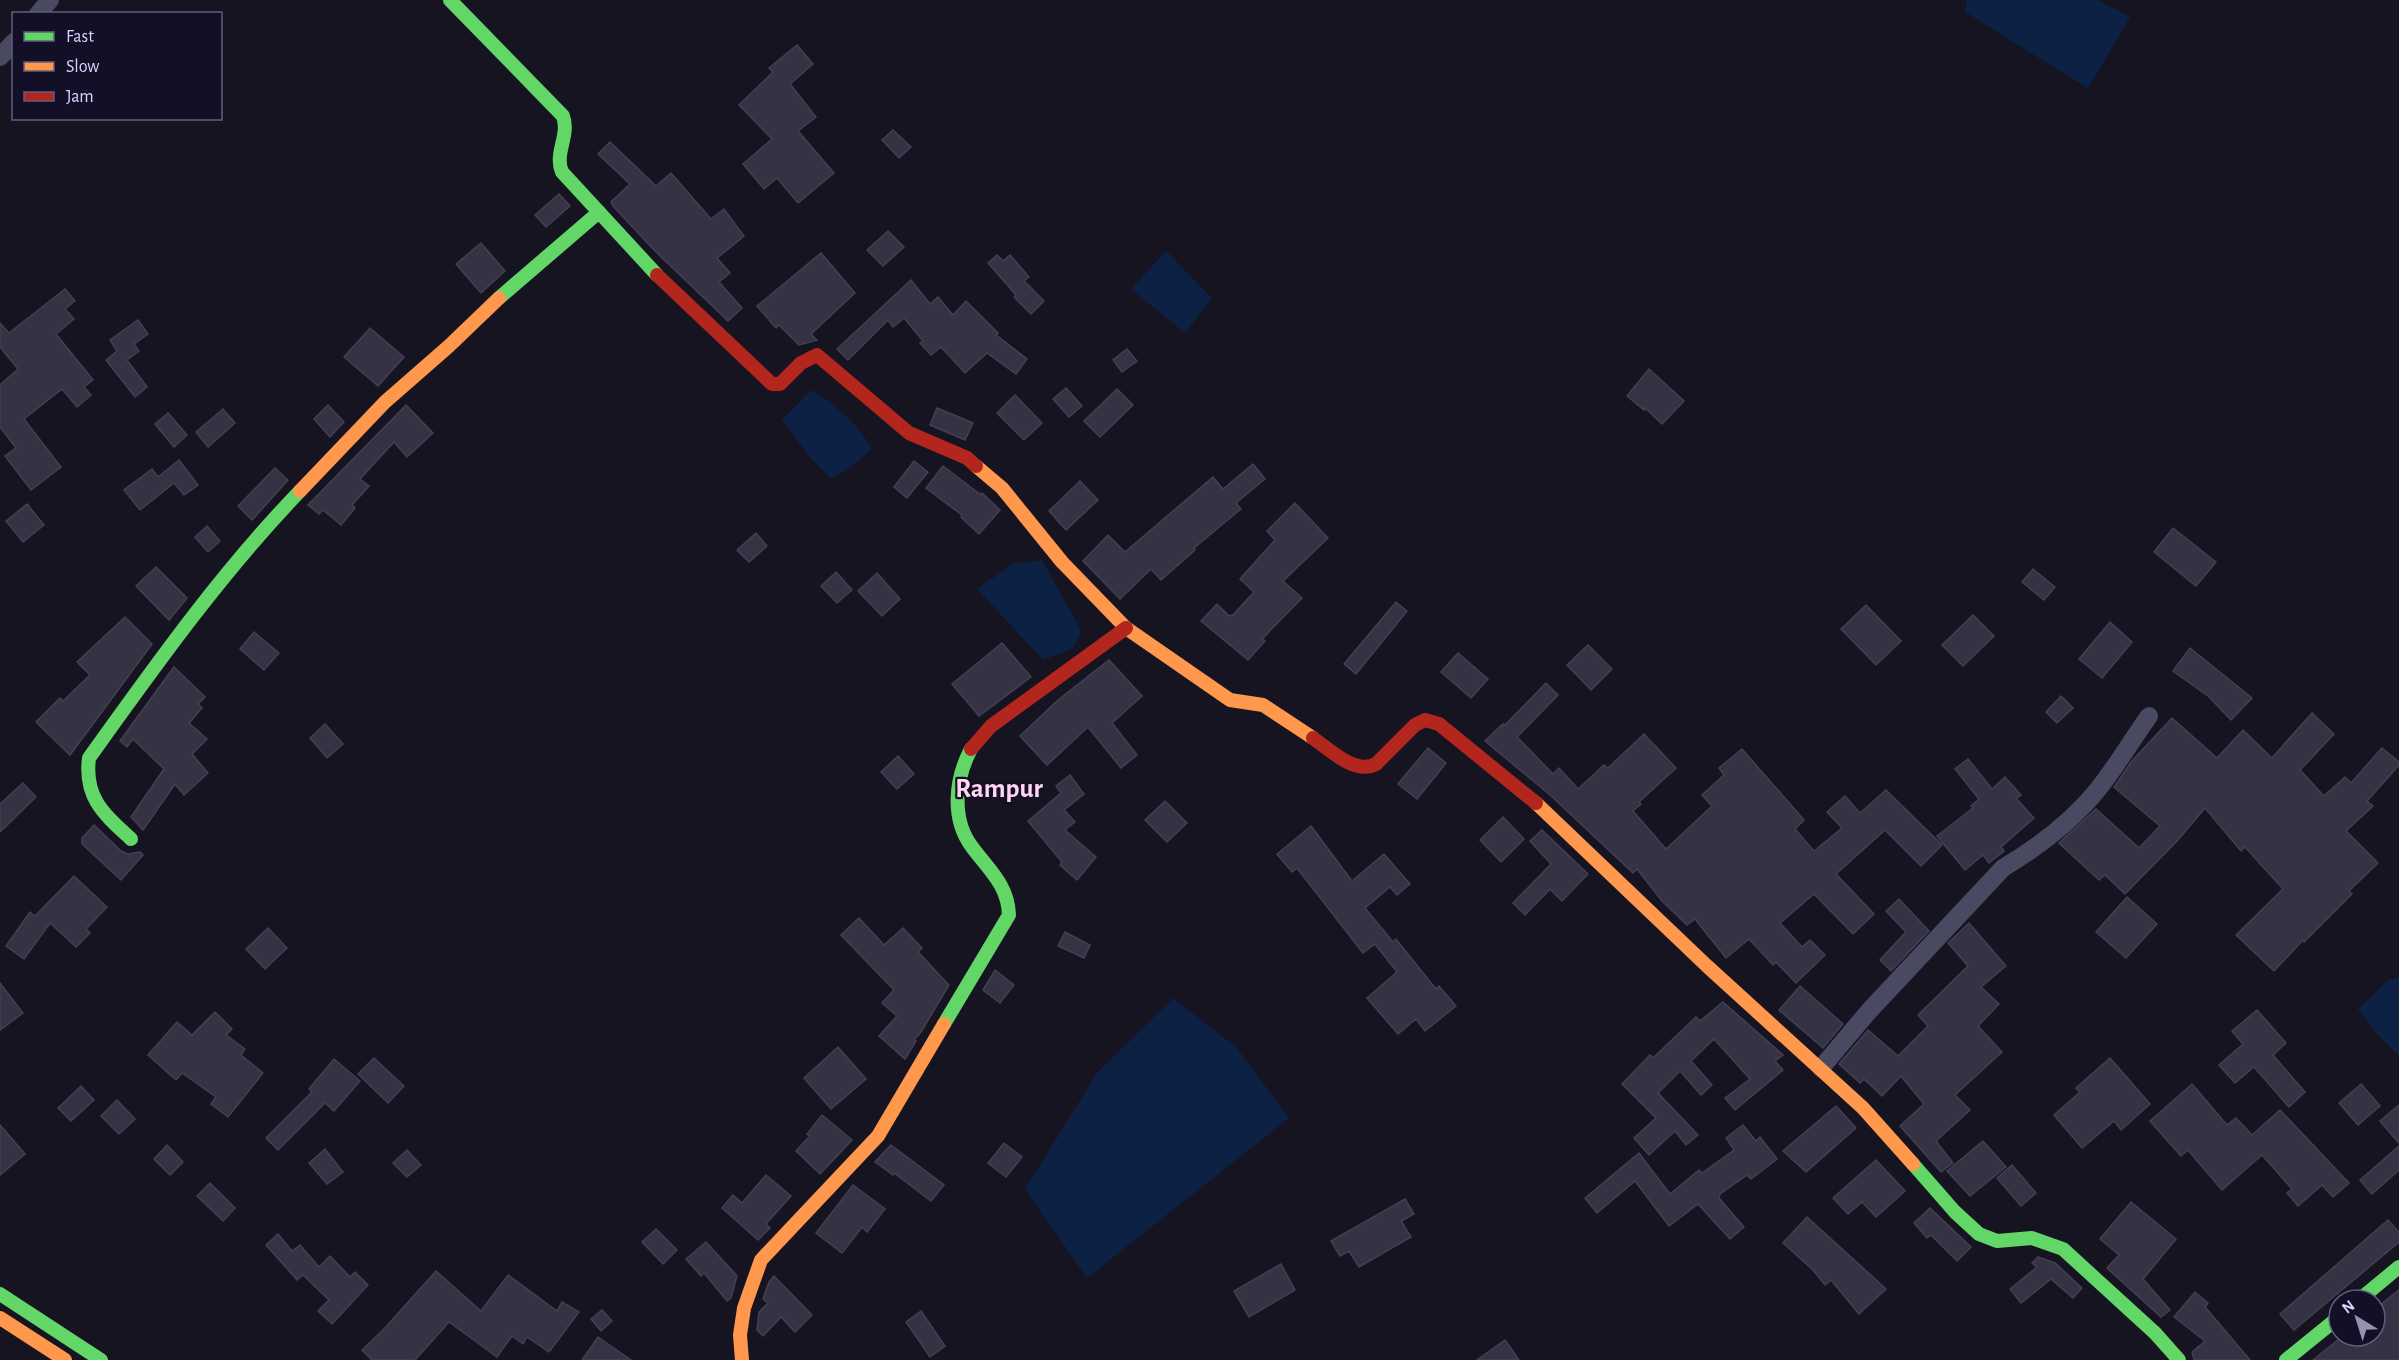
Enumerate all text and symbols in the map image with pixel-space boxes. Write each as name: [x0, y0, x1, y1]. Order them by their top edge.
legend: [12, 12, 222, 120]
text: Fast: [66, 28, 94, 46]
text: Slow: [66, 58, 99, 76]
text: Jam: [66, 88, 94, 106]
district label: Rampur: [955, 775, 1043, 802]
north arrow: [2327, 1288, 2387, 1348]
text: N: [2339, 1297, 2358, 1317]

